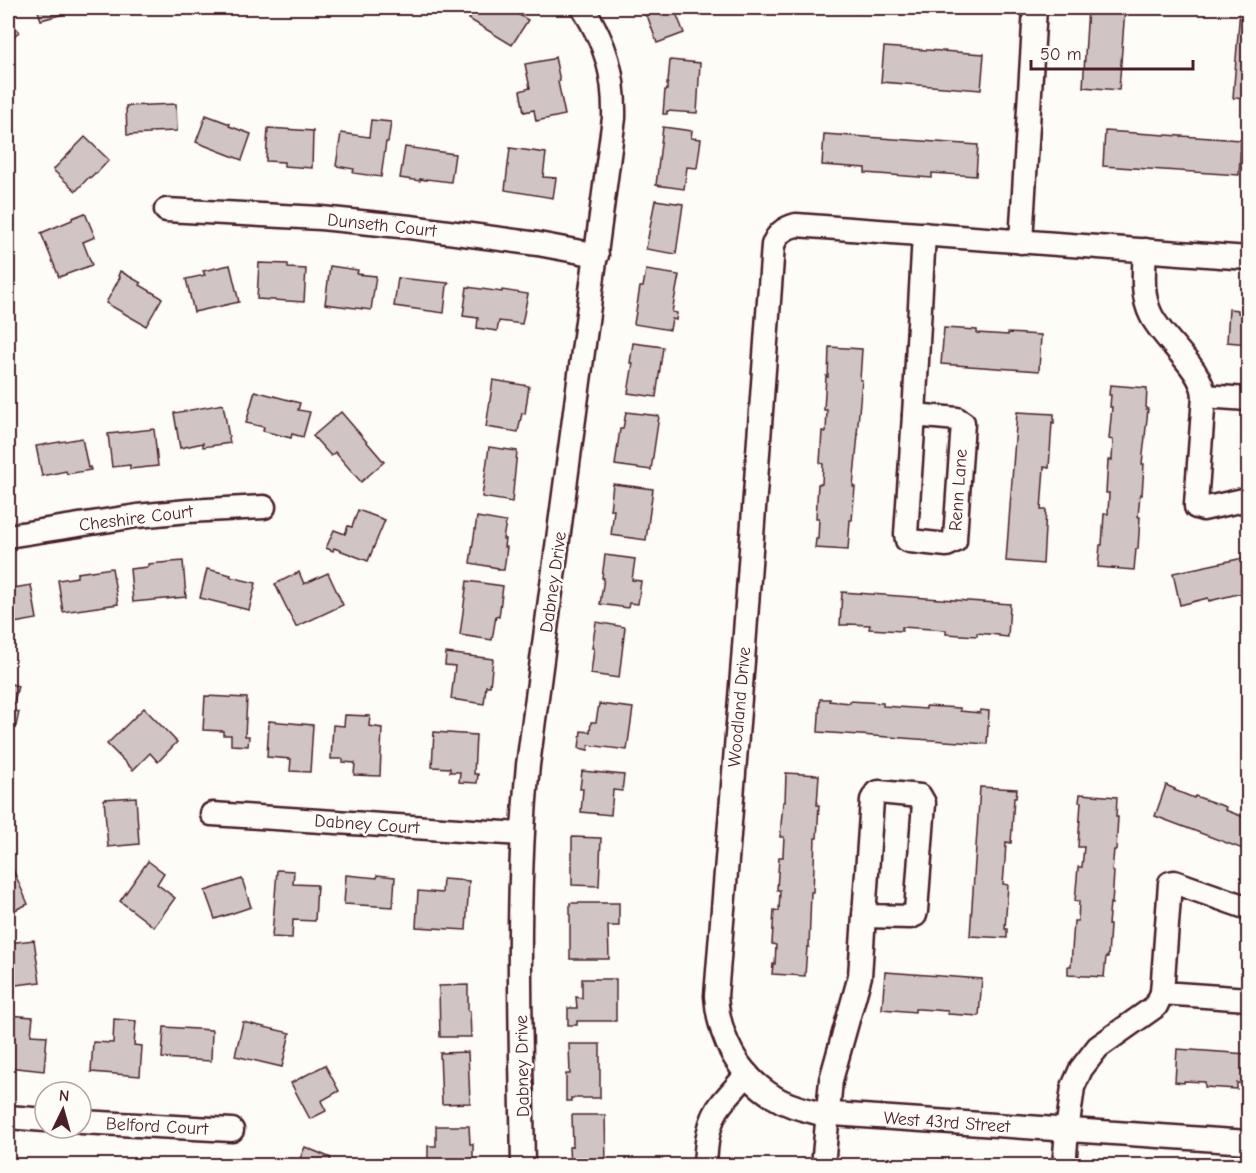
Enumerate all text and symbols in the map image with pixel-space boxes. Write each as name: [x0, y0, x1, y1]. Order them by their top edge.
scale bar: [1031, 33, 1193, 71]
text: 50 m: [1040, 44, 1082, 65]
street label: Dunseth Court: [326, 209, 438, 242]
street label: Renn Lane: [945, 448, 972, 532]
street label: Cheshire Court: [78, 501, 195, 536]
street label: Dabney Drive: [536, 530, 571, 634]
street label: Woodland Drive: [724, 646, 755, 768]
street label: Dabney Court: [314, 810, 421, 839]
street label: Dabney Drive: [511, 1015, 534, 1117]
north arrow: [33, 1080, 93, 1140]
text: N: [58, 1087, 70, 1105]
street label: West 43rd Street: [883, 1108, 1012, 1137]
street label: Belford Court: [105, 1113, 210, 1140]

